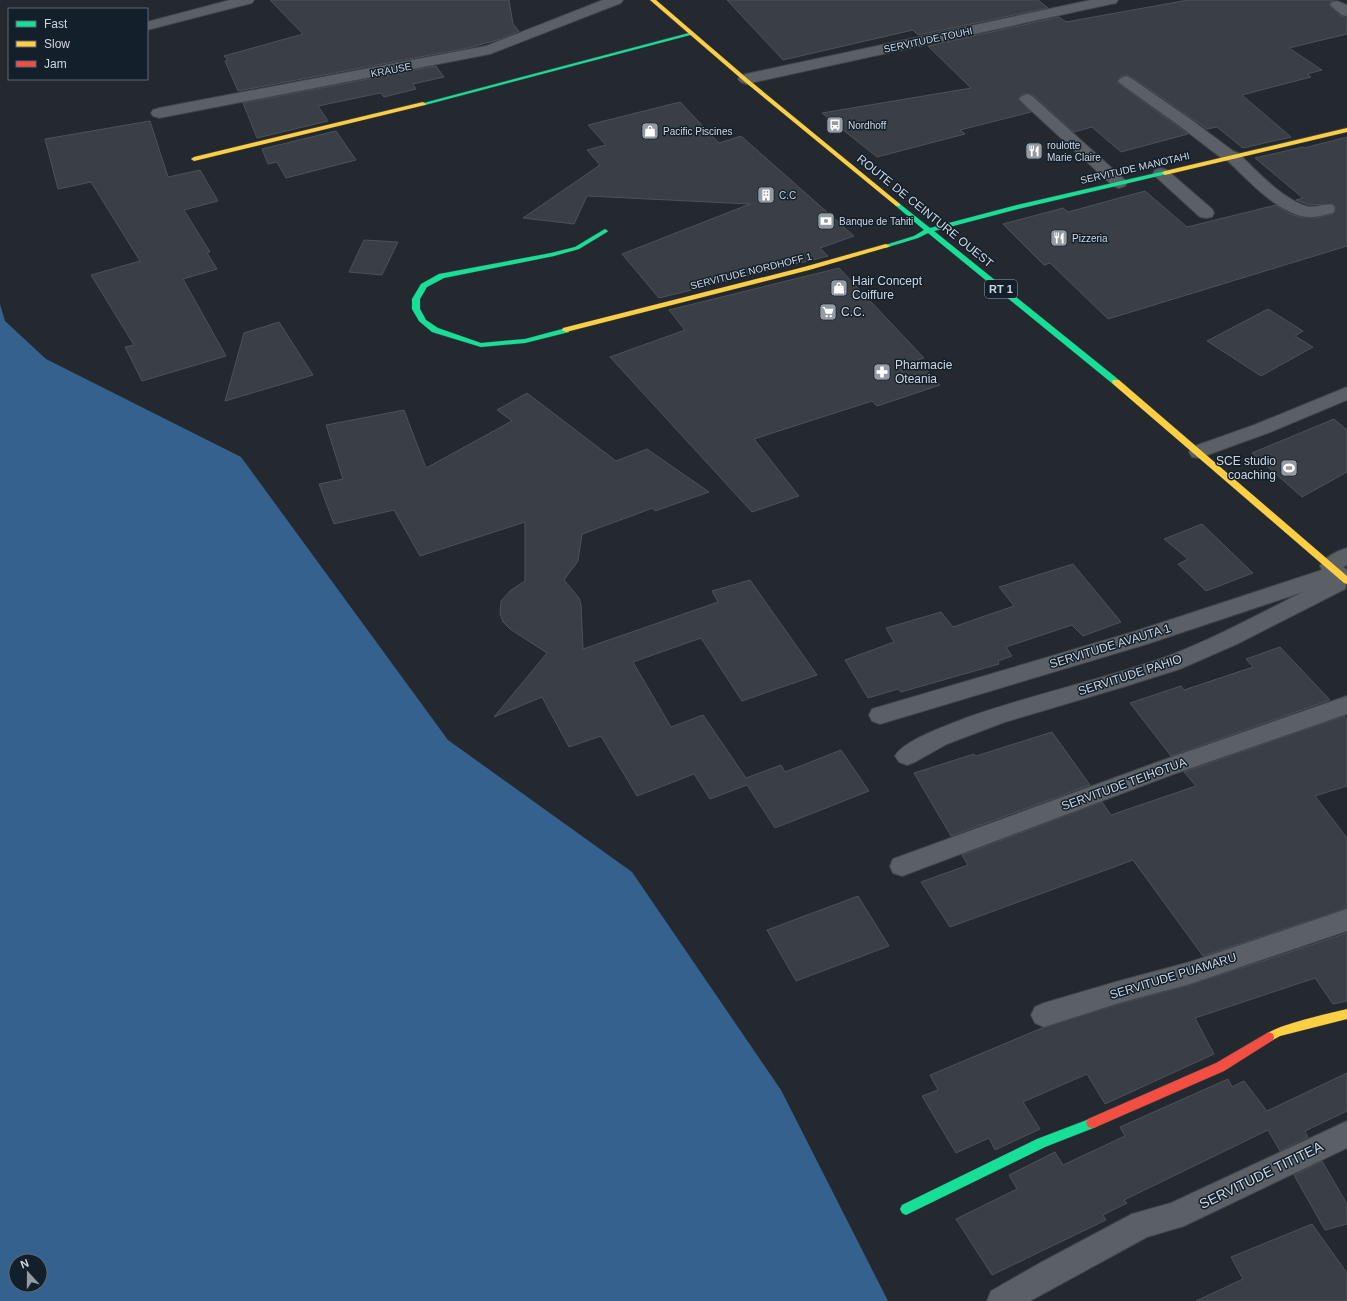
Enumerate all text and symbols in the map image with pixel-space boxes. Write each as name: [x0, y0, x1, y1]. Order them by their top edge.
legend: [8, 8, 148, 80]
text: Fast: [44, 17, 68, 31]
street label: SERVITUDE TOUHI: [883, 25, 973, 55]
text: Slow: [44, 37, 70, 51]
text: Jam: [44, 57, 67, 71]
street label: KRAUSE: [370, 61, 413, 79]
bus stop icon: Nordhoff: [825, 115, 845, 135]
place label: Nordhoff: [848, 120, 886, 131]
shop icon: Pacific Piscines: [640, 121, 660, 141]
place label: Pacific Piscines: [663, 126, 732, 137]
place label: roulotte Marie Claire: [1047, 140, 1101, 163]
restaurant icon: roulotte Marie Claire: [1024, 141, 1044, 161]
street label: SERVITUDE MANOTAHI: [1079, 150, 1191, 186]
street label: ROUTE DE CEINTURE OUEST: [854, 152, 997, 271]
building icon: C.C: [756, 185, 776, 205]
place label: C.C: [779, 190, 796, 201]
bank icon: Banque de Tahiti: [816, 211, 836, 231]
place label: Banque de Tahiti: [839, 216, 913, 227]
restaurant icon: Pizzeria: [1049, 228, 1069, 248]
place label: Pizzeria: [1072, 233, 1108, 244]
street label: SERVITUDE NORDHOFF 1: [689, 250, 813, 291]
place label: Hair Concept Coiffure: [852, 274, 923, 302]
shop icon: Hair Concept Coiffure: [829, 278, 849, 298]
road number: RT 1: [985, 280, 1017, 298]
supermarket icon: C.C.: [818, 302, 838, 322]
place label: C.C.: [841, 305, 865, 319]
place label: Pharmacie Oteania: [895, 358, 953, 386]
pharmacy icon: Pharmacie Oteania: [872, 362, 892, 382]
place label: SCE studio coaching: [1216, 454, 1276, 482]
sports icon: SCE studio coaching: [1279, 458, 1299, 478]
street label: SERVITUDE AVAUTA 1: [1048, 621, 1173, 671]
street label: SERVITUDE PAHIO: [1076, 652, 1184, 698]
street label: SERVITUDE TEIHOTUA: [1059, 755, 1189, 813]
street label: SERVITUDE PUAMARU: [1108, 950, 1238, 1002]
street label: SERVITUDE TITITEA: [1197, 1138, 1326, 1212]
north arrow: [8, 1253, 48, 1293]
text: N: [19, 1257, 30, 1271]

